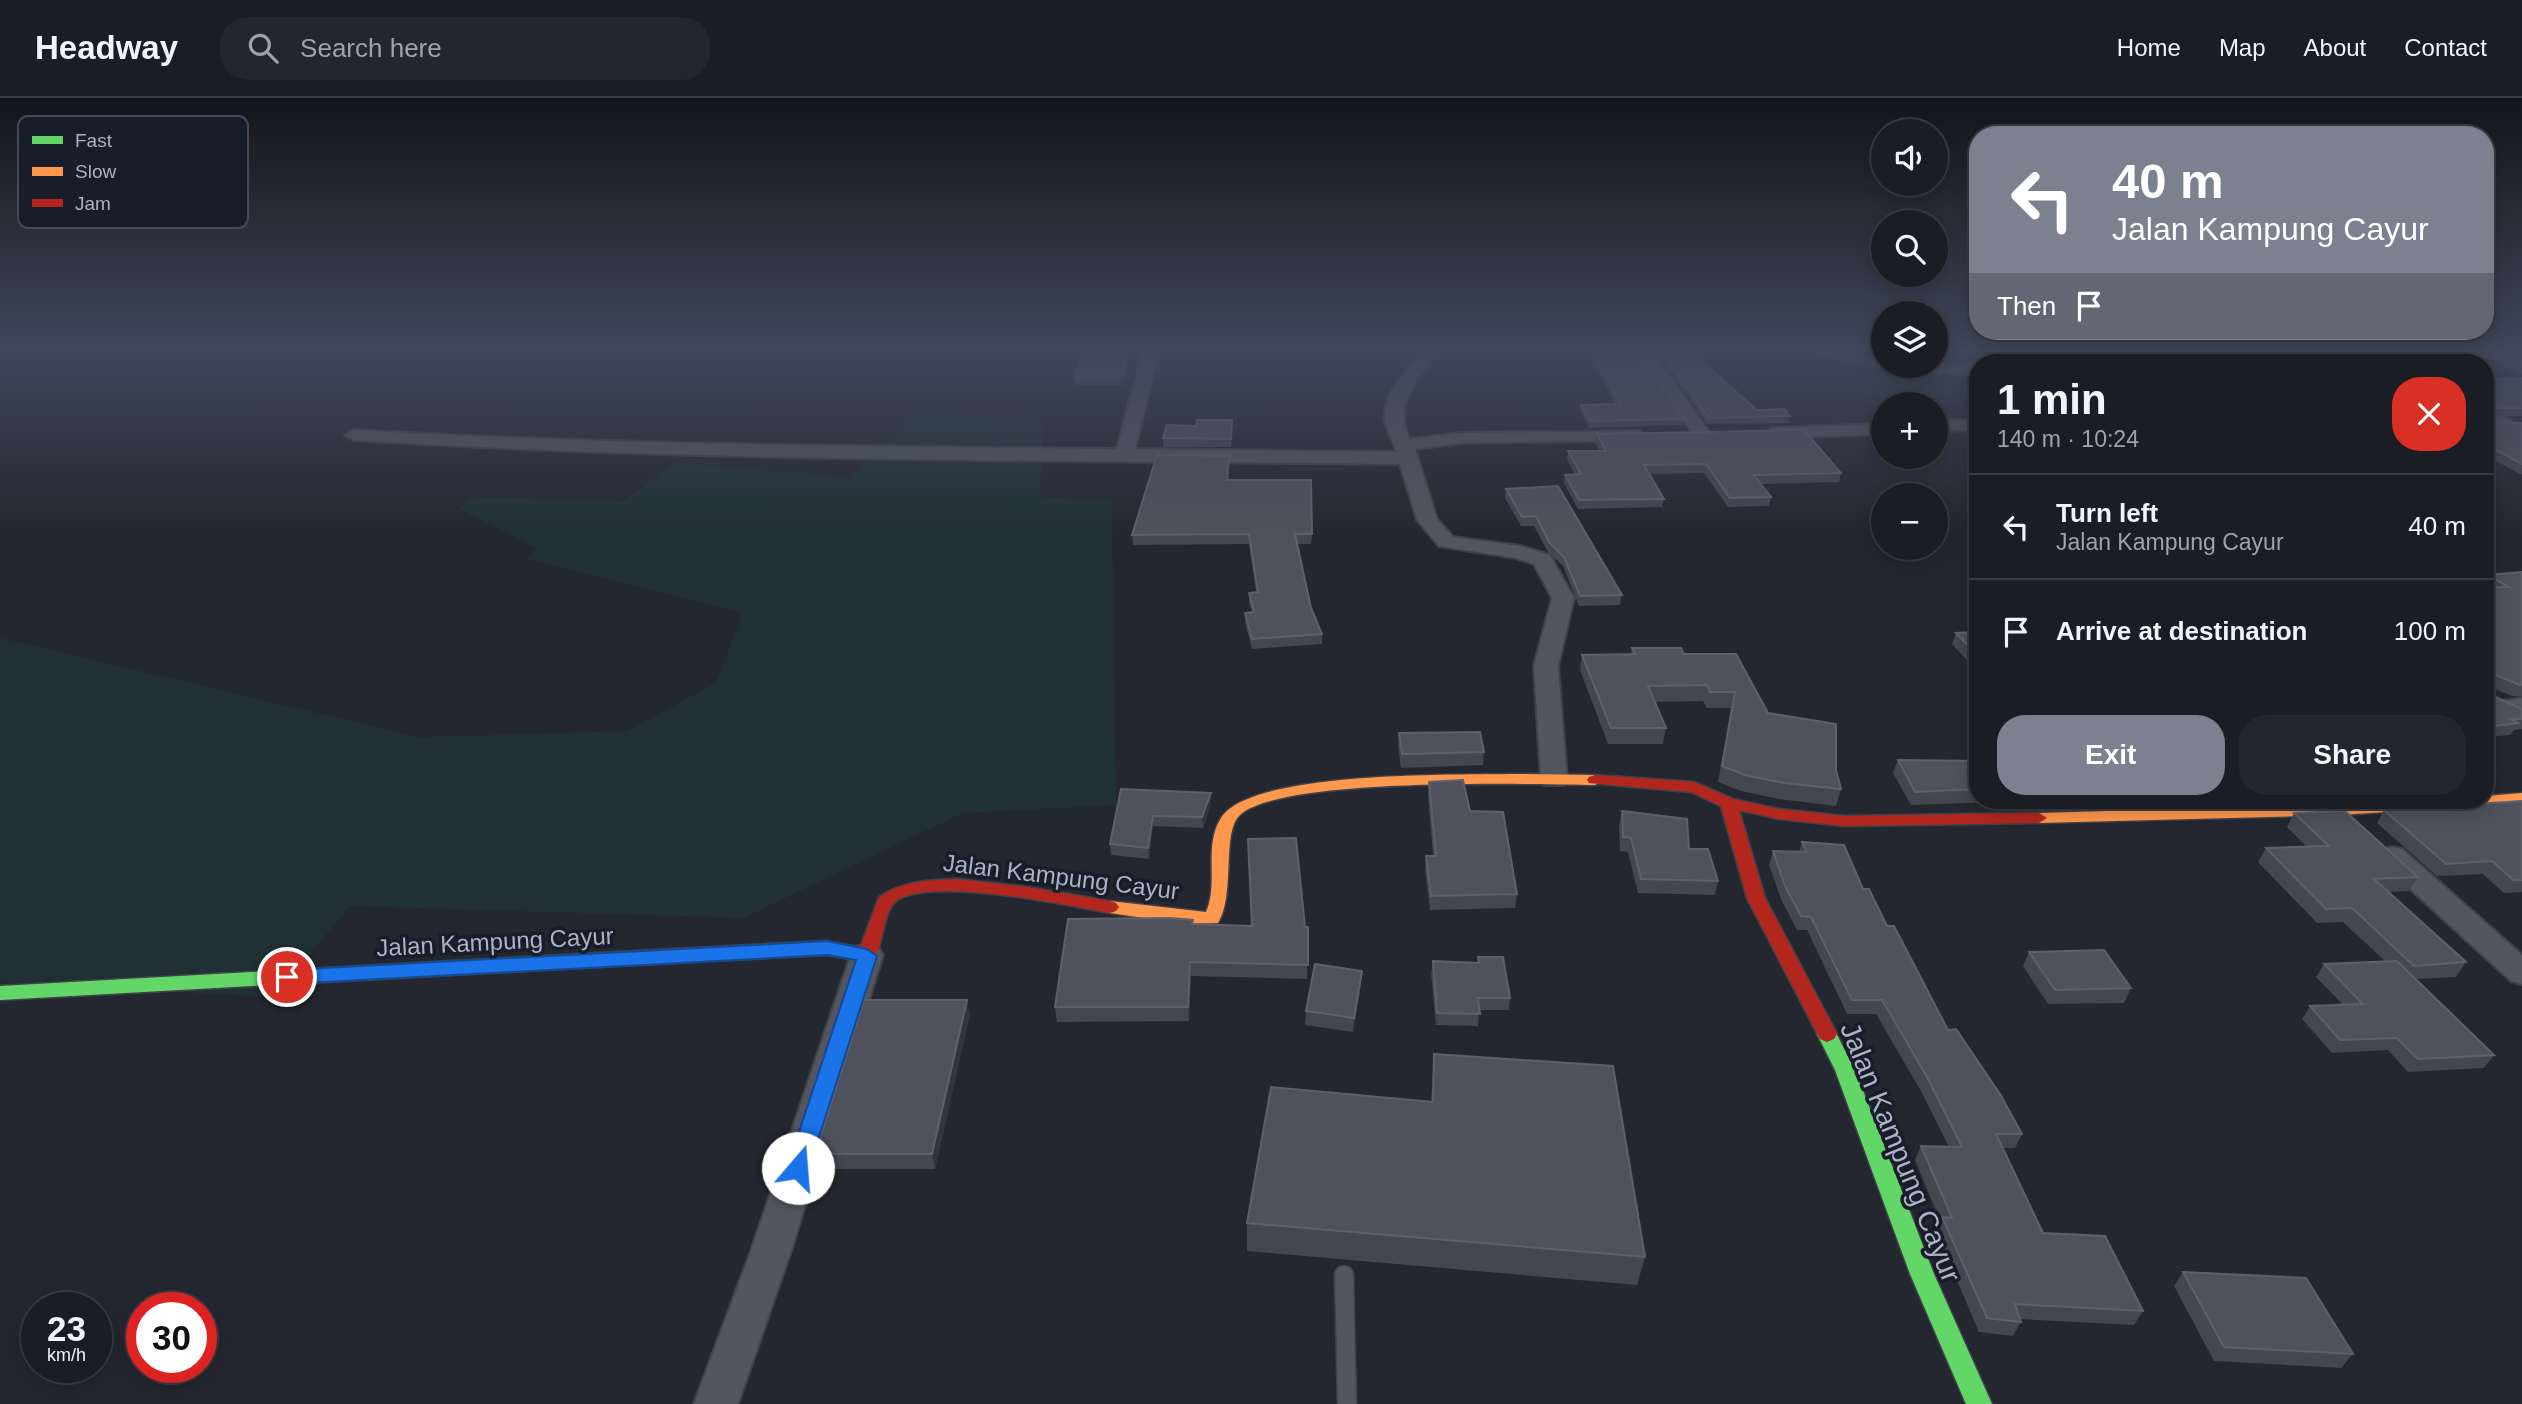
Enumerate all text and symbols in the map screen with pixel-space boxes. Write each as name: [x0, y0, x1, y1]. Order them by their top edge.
search box: [220, 17, 710, 80]
text: Headway: [35, 29, 178, 66]
icon: search: [244, 29, 282, 67]
text: Search here: [300, 33, 442, 63]
text: Home: [2117, 34, 2181, 61]
text: Map: [2219, 34, 2266, 61]
text: About: [2304, 34, 2366, 61]
text: Contact: [2404, 34, 2487, 61]
legend: [18, 116, 248, 228]
map controls: [1871, 119, 1948, 560]
button: sound: [1871, 119, 1948, 196]
text: Fast: [75, 130, 113, 151]
icon: left: [1997, 154, 2088, 245]
text: 40 m: [2112, 154, 2224, 208]
text: Slow: [75, 161, 116, 182]
text: Jam: [75, 193, 111, 214]
button: search: [1871, 210, 1948, 287]
text: Jalan Kampung Cayur: [2112, 211, 2429, 247]
icon: arrive: [2070, 287, 2108, 325]
text: Then: [1997, 291, 2056, 321]
button: layers: [1871, 301, 1948, 378]
text: 1 min: [1997, 376, 2107, 423]
button: close: [2392, 377, 2466, 451]
button: +: [1871, 392, 1948, 469]
text: 140 m · 10:24: [1997, 426, 2139, 452]
button: −: [1871, 483, 1948, 560]
text: Turn left: [2056, 498, 2158, 528]
icon: left: [1997, 508, 2035, 546]
text: 40 m: [2408, 511, 2466, 541]
text: Jalan Kampung Cayur: [2056, 529, 2284, 555]
icon: arrive: [1997, 613, 2035, 651]
text: Arrive at destination: [2056, 616, 2307, 646]
text: 100 m: [2394, 616, 2466, 646]
button: Exit: [1997, 715, 2225, 795]
button: Share: [2239, 715, 2466, 795]
street label: Jalan Kampung Cayur: [942, 849, 1181, 904]
street label: Jalan Kampung Cayur: [376, 922, 614, 961]
pin: [257, 947, 317, 1007]
icon: arrive: [268, 958, 306, 996]
street label: Jalan Kampung Cayur: [1834, 1018, 1967, 1286]
position arrow: [761, 1131, 835, 1205]
speed limit sign: 30: [126, 1292, 217, 1383]
text: 23: [47, 1309, 86, 1348]
text: km/h: [47, 1345, 86, 1365]

